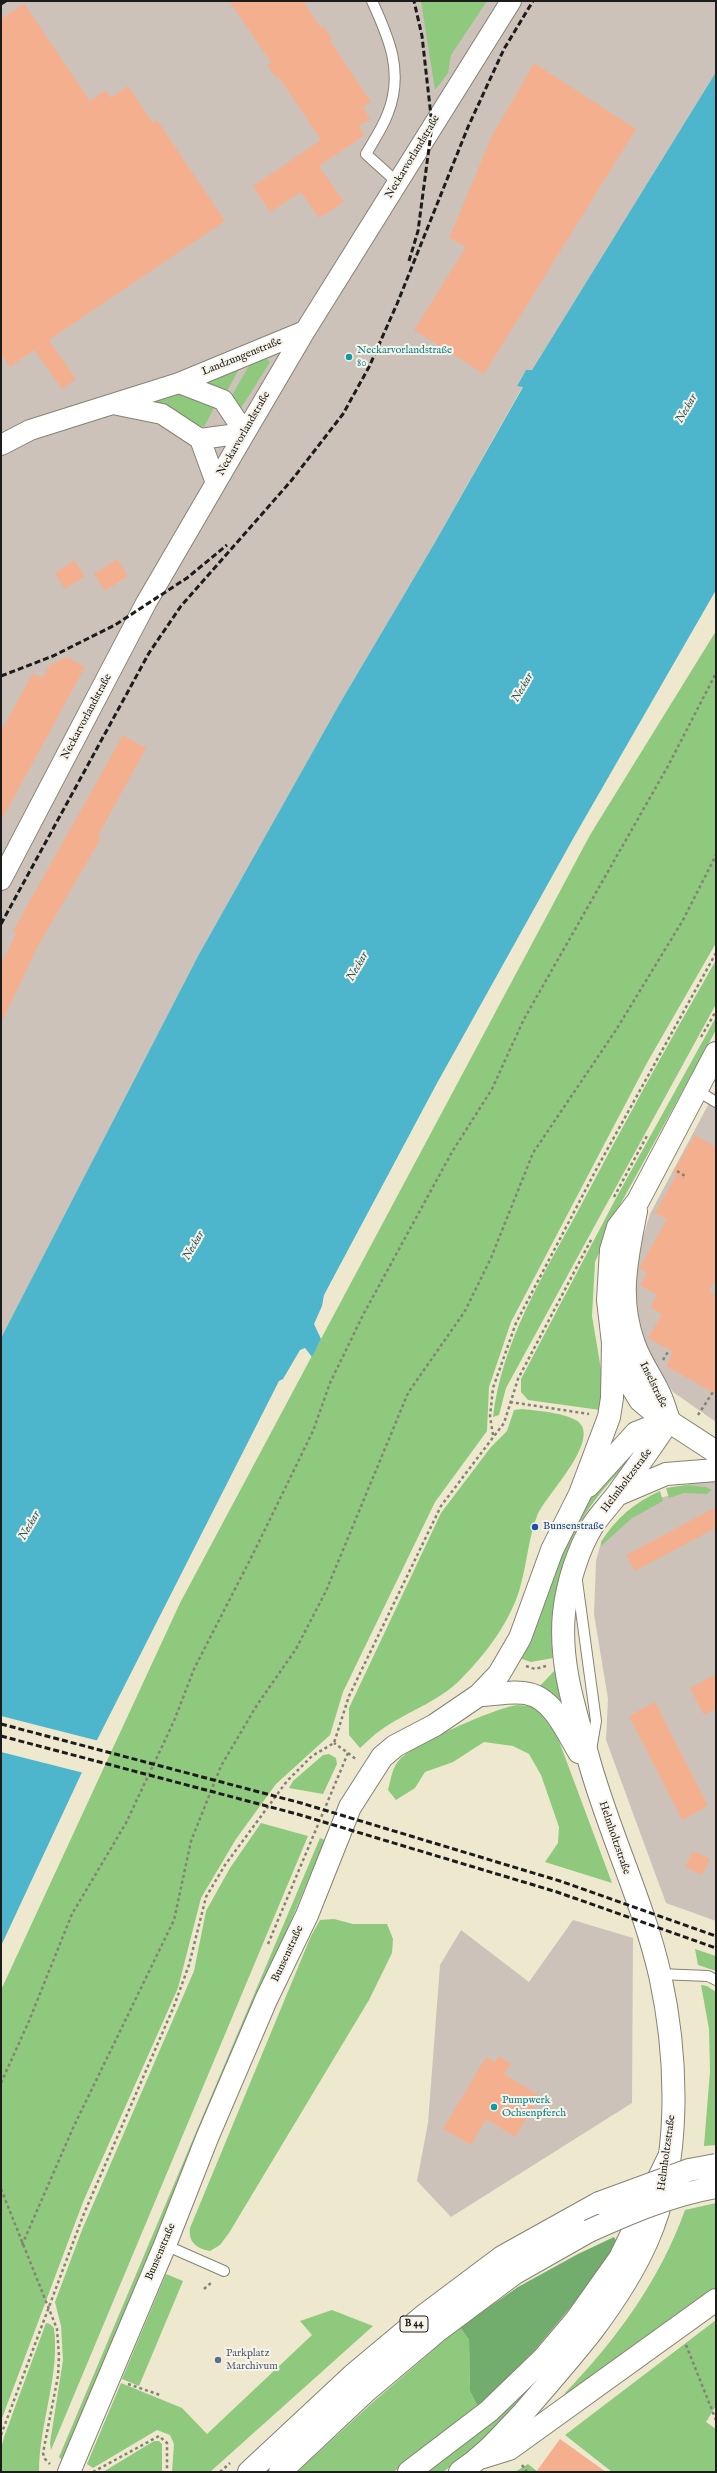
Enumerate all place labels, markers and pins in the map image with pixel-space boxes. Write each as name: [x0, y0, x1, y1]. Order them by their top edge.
place label: Neckarvorlandstraße 80: [357, 344, 452, 370]
marker: Neckarvorlandstraße 80: [344, 352, 354, 362]
place label: Bunsenstraße: [543, 1520, 604, 1534]
marker: Bunsenstraße: [530, 1522, 540, 1532]
place label: Pumpwerk Ochsenpferch: [502, 2094, 566, 2120]
marker: Pumpwerk Ochsenpferch: [489, 2102, 499, 2112]
place label: Parkplatz Marchivum: [226, 2347, 278, 2373]
marker: Parkplatz Marchivum: [213, 2355, 223, 2365]

